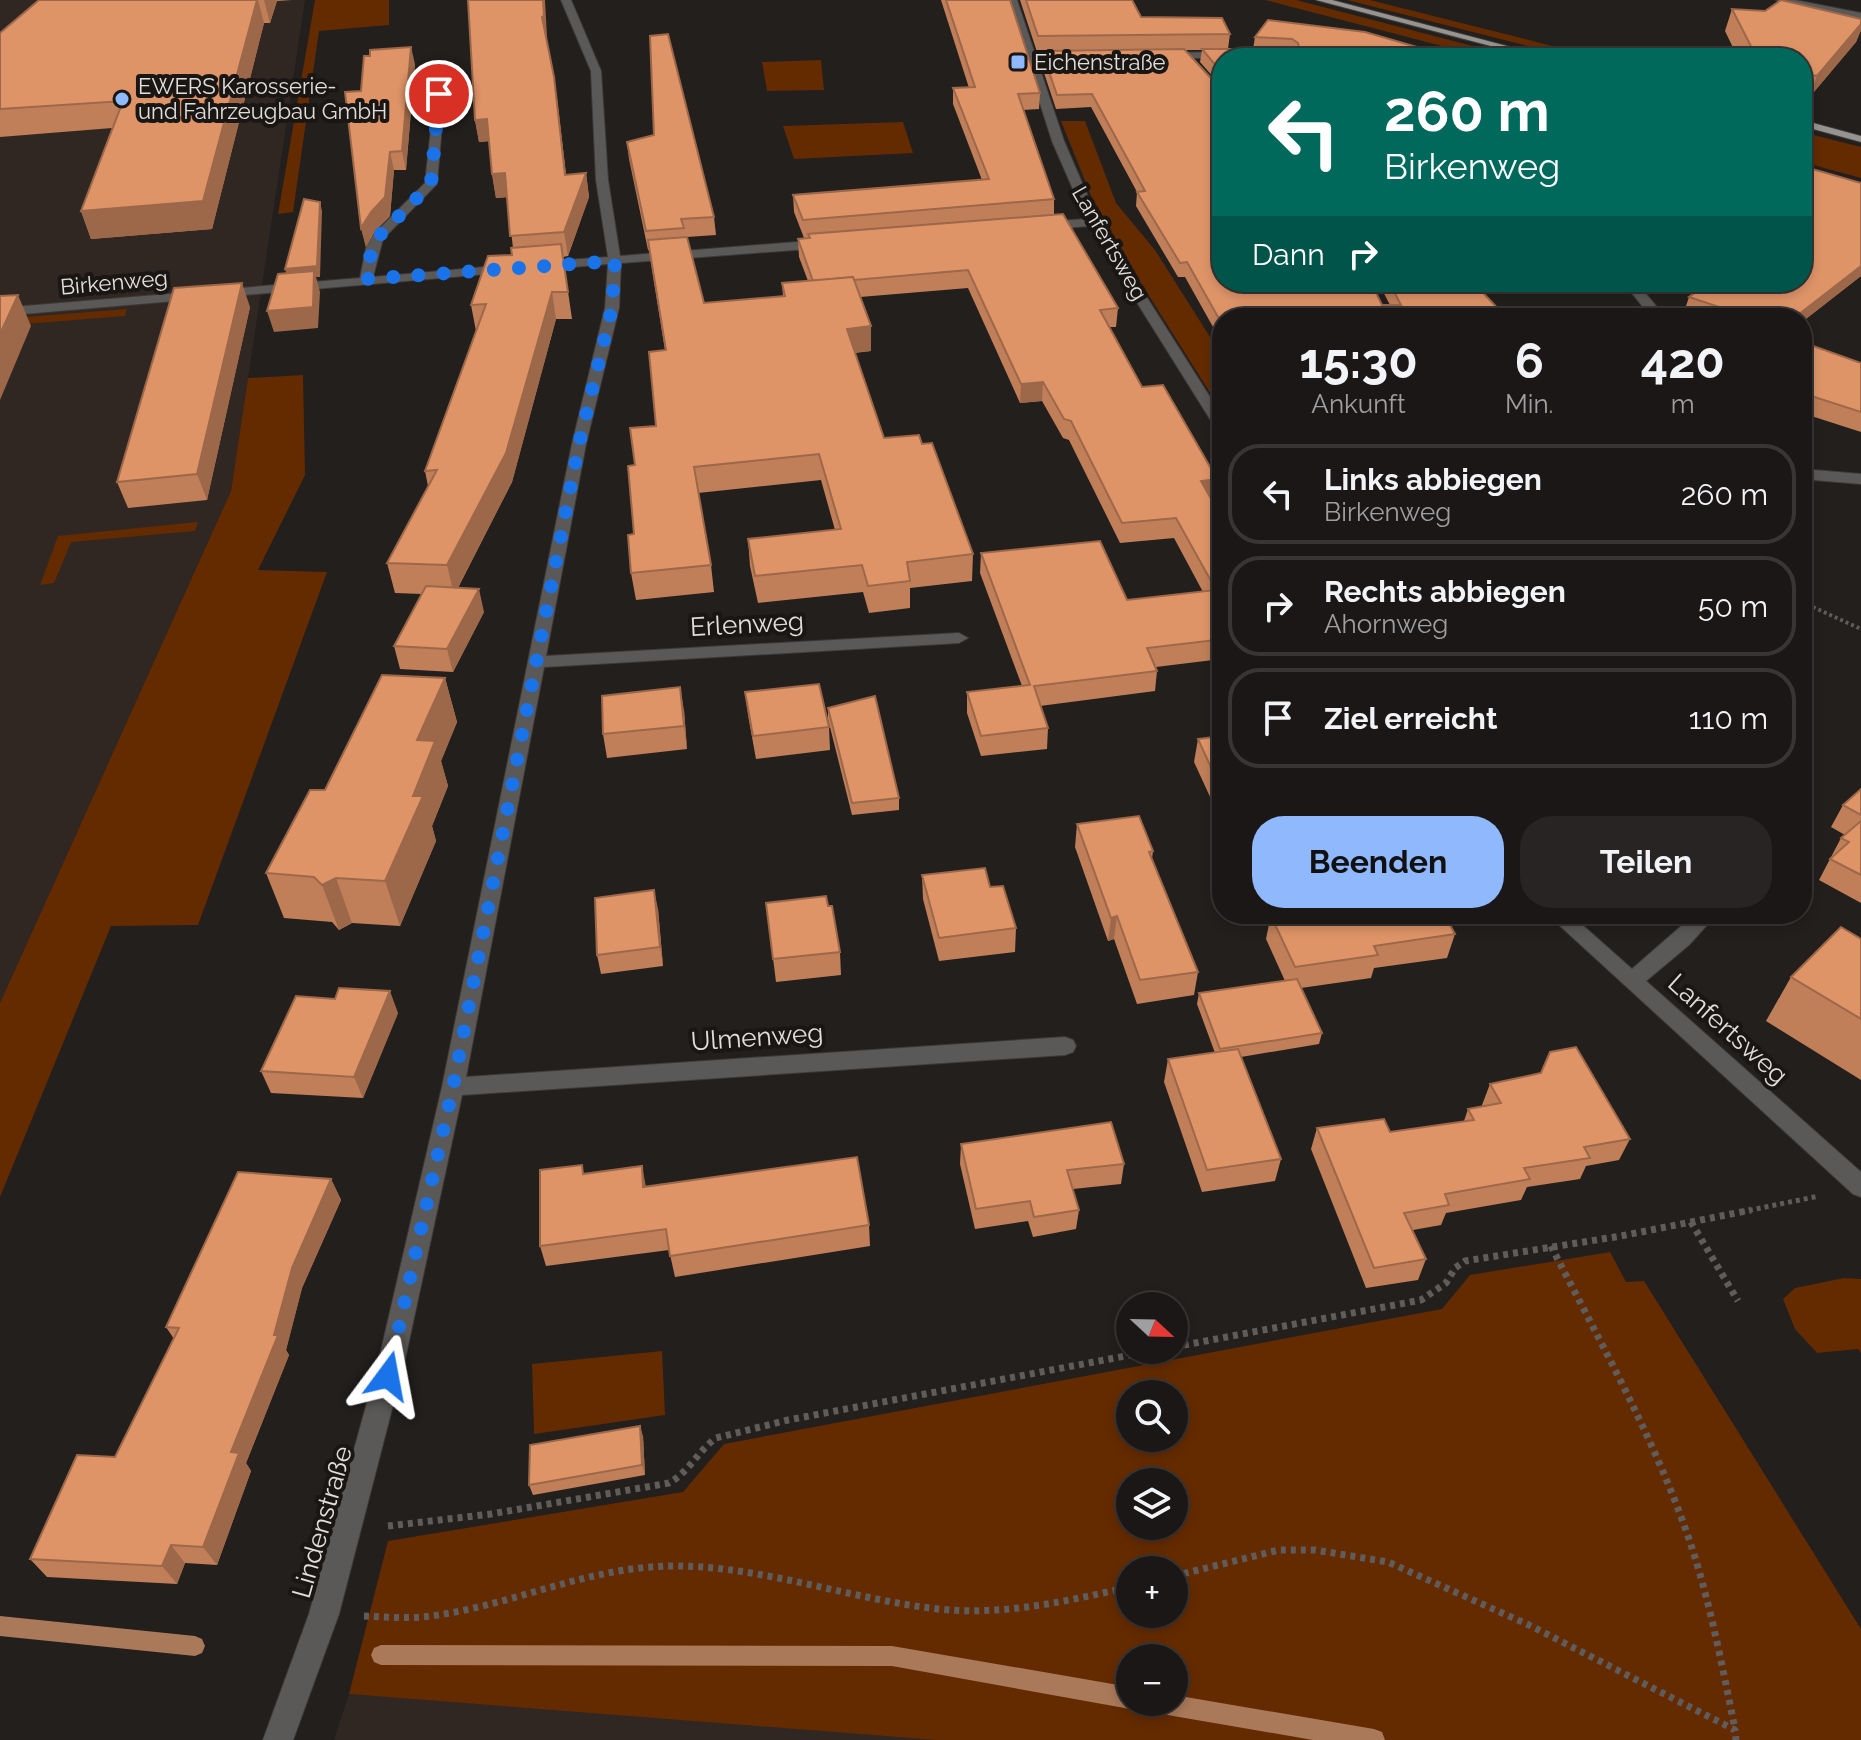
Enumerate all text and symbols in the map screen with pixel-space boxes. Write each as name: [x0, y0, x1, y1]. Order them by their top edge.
place label: Eichenstraße: [1034, 49, 1166, 75]
marker: Eichenstraße: [1009, 53, 1027, 71]
pin: [405, 60, 473, 128]
icon: arrive: [417, 72, 461, 116]
place label: EWERS Karosserie- und Fahrzeugbau GmbH: [138, 73, 387, 124]
text: 260 m: [1384, 78, 1550, 144]
icon: left: [1252, 80, 1356, 184]
marker: EWERS Karosserie- und Fahrzeugbau GmbH: [113, 90, 131, 108]
text: Birkenweg: [1384, 145, 1560, 187]
street label: Lanfertsweg: [1067, 182, 1153, 304]
icon: right: [1341, 232, 1385, 276]
text: Dann: [1252, 237, 1325, 272]
street label: Birkenweg: [59, 264, 169, 300]
text: 15:30: [1299, 333, 1418, 389]
text: 6: [1515, 333, 1544, 389]
text: 420: [1641, 333, 1725, 389]
text: Ankunft: [1311, 389, 1406, 419]
text: Min.: [1505, 389, 1554, 419]
text: m: [1671, 389, 1695, 419]
text: Links abbiegen: [1324, 462, 1542, 497]
icon: left: [1256, 472, 1300, 516]
text: 260 m: [1681, 477, 1768, 512]
text: Birkenweg: [1324, 497, 1451, 527]
text: Rechts abbiegen: [1324, 574, 1566, 609]
icon: right: [1256, 584, 1300, 628]
text: 50 m: [1698, 589, 1768, 624]
street label: Erlenweg: [689, 606, 805, 642]
text: Ahornweg: [1324, 609, 1448, 639]
icon: arrive: [1256, 696, 1300, 740]
text: Ziel erreicht: [1324, 701, 1497, 736]
text: 110 m: [1689, 701, 1768, 736]
button: Beenden: [1252, 816, 1504, 908]
button: Teilen: [1520, 816, 1772, 908]
street label: Lanfertsweg: [1662, 968, 1794, 1090]
street label: Ulmenweg: [690, 1017, 824, 1057]
north arrow: [1116, 1292, 1188, 1364]
map controls: [1116, 1292, 1188, 1716]
position arrow: [346, 1334, 430, 1418]
button: search: [1116, 1380, 1188, 1452]
street label: Lindenstraße: [286, 1443, 358, 1601]
button: layers: [1116, 1468, 1188, 1540]
button: +: [1116, 1556, 1188, 1628]
button: −: [1116, 1644, 1188, 1716]

